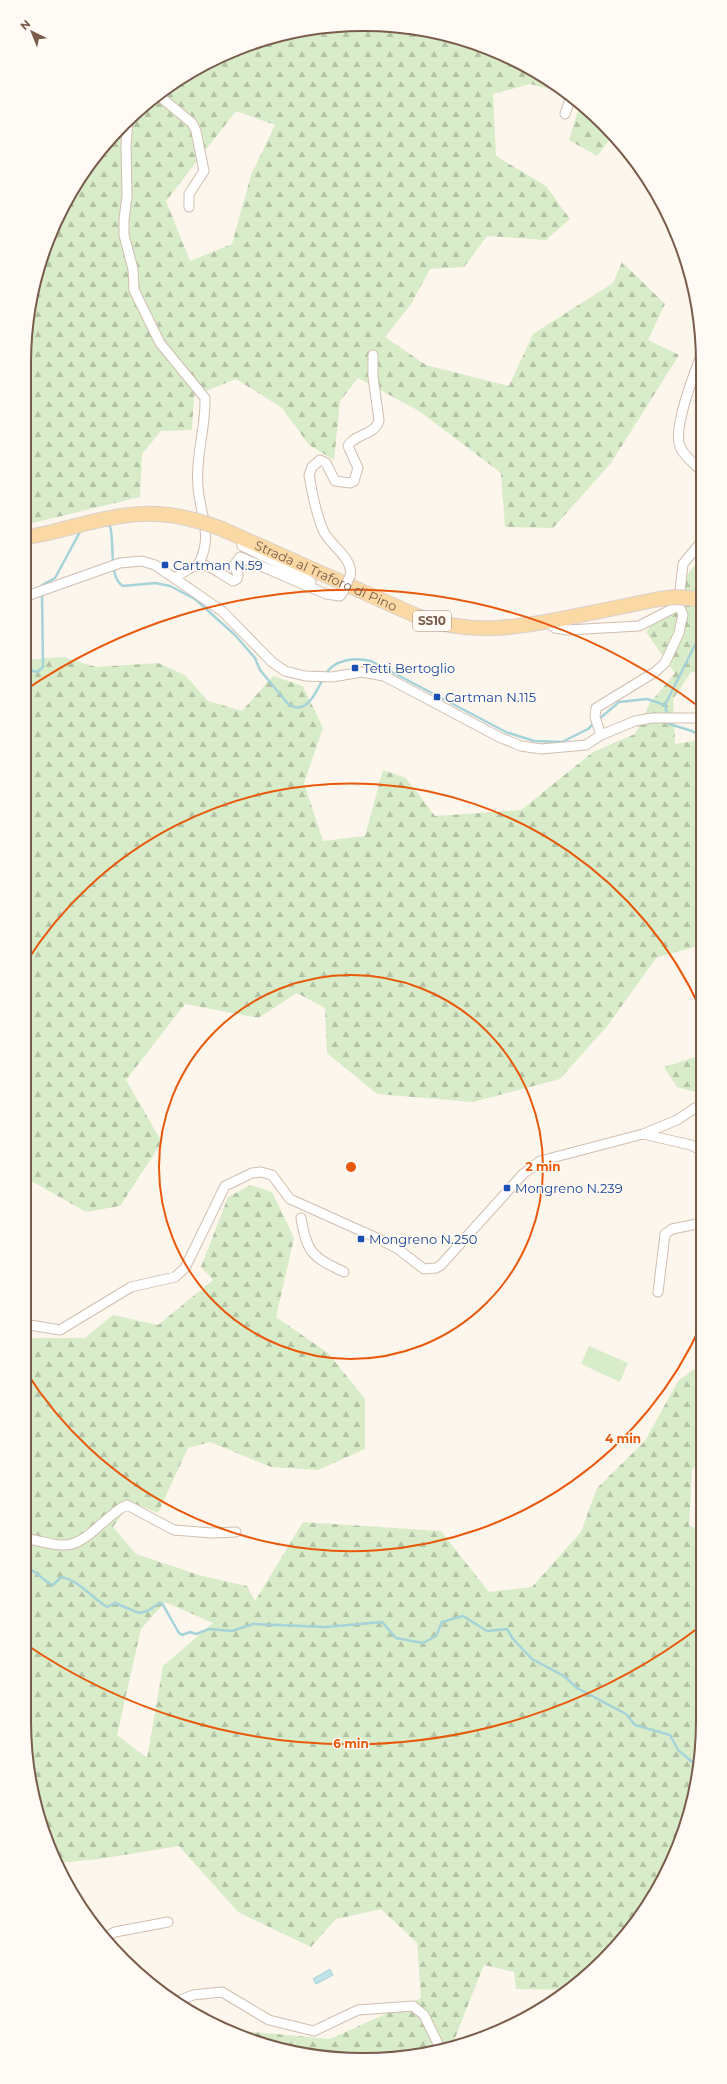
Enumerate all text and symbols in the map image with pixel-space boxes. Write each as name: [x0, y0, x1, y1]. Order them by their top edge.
north arrow: [12, 12, 52, 52]
text: N: [17, 17, 33, 33]
street label: Strada al Traforo di Pino: [252, 537, 400, 614]
place label: Cartman N.59: [173, 557, 263, 573]
marker: Cartman N.59: [160, 560, 170, 570]
road number: SS10: [413, 611, 451, 631]
place label: Tetti Bertoglio: [363, 660, 455, 676]
marker: Tetti Bertoglio: [350, 663, 360, 673]
place label: Cartman N.115: [445, 689, 536, 705]
marker: Cartman N.115: [432, 692, 442, 702]
text: 2 min: [526, 1159, 560, 1174]
centre of rings: [344, 1160, 358, 1174]
place label: Mongreno N.239: [515, 1180, 623, 1196]
marker: Mongreno N.239: [502, 1183, 512, 1193]
place label: Mongreno N.250: [369, 1231, 477, 1247]
marker: Mongreno N.250: [356, 1234, 366, 1244]
text: 4 min: [605, 1431, 641, 1446]
text: 6 min: [333, 1736, 369, 1751]

